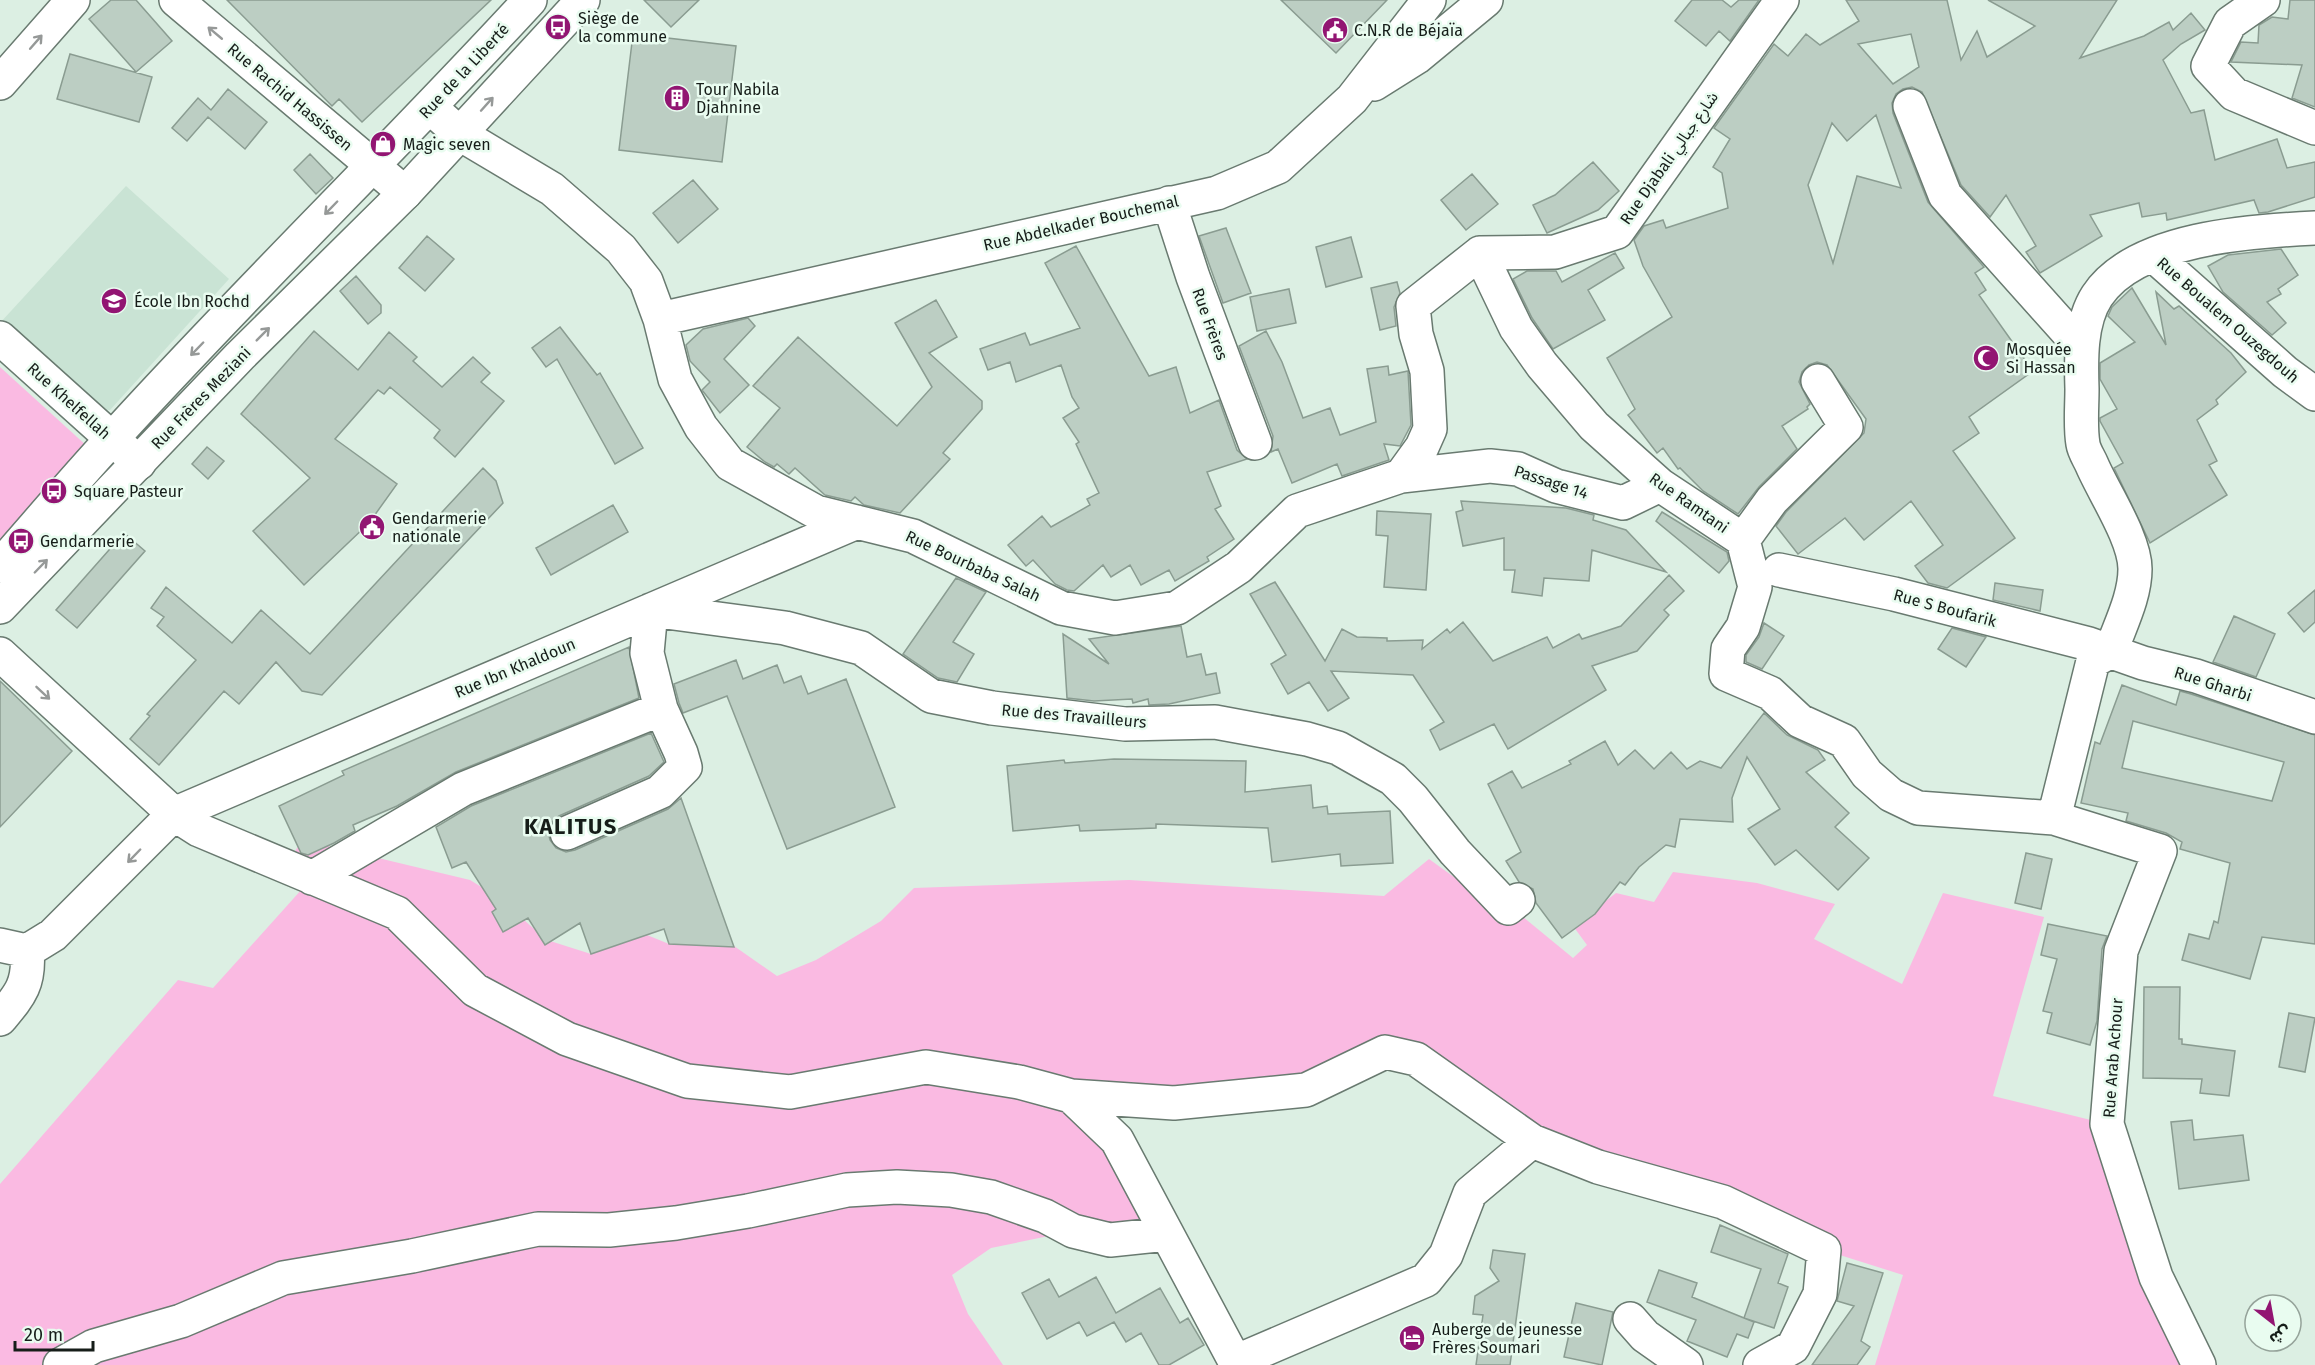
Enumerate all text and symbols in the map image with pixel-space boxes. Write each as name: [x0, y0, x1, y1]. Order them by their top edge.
place label: Siège de la commune: [578, 9, 667, 46]
bus stop icon: Siège de la commune: [543, 12, 573, 42]
public building icon: C.N.R de Béjaïa: [1320, 15, 1350, 45]
street label: Rue de la Liberté: [415, 19, 513, 123]
place label: C.N.R de Béjaïa: [1354, 21, 1463, 40]
one-way arrow: [208, 26, 223, 40]
one-way arrow: [30, 34, 43, 50]
street label: Rue Rachid Hassissen: [224, 39, 356, 155]
place label: Tour Nabila Djahnine: [696, 80, 779, 117]
building icon: Tour Nabila Djahnine: [662, 83, 692, 113]
street label: Rue Djabali شارع جبالي: [1616, 88, 1724, 230]
one-way arrow: [480, 97, 494, 112]
shop icon: Magic seven: [368, 129, 398, 159]
place label: Magic seven: [403, 135, 491, 154]
street label: Rue Abdelkader Bouchemal: [981, 191, 1181, 255]
one-way arrow: [324, 200, 339, 215]
street label: Rue Boualem Ouzegdouh: [2153, 253, 2303, 387]
street label: Rue Frères: [1188, 285, 1232, 363]
school or university icon: École Ibn Rochd: [99, 286, 129, 316]
place label: École Ibn Rochd: [134, 291, 250, 311]
one-way arrow: [255, 326, 270, 341]
place label: Mosquée Si Hassan: [2006, 340, 2076, 377]
one-way arrow: [190, 341, 204, 356]
street label: Rue Frères Meziani: [147, 343, 255, 453]
mosque icon: Mosquée Si Hassan: [1971, 343, 2001, 373]
street label: Rue Khelfellah: [23, 359, 115, 443]
street label: Passage 14: [1512, 461, 1591, 503]
street label: Rue Ramtani: [1646, 469, 1732, 537]
bus stop icon: Square Pasteur: [39, 476, 69, 506]
place label: Square Pasteur: [74, 482, 184, 501]
place label: Gendarmerie nationale: [392, 509, 486, 546]
public building icon: Gendarmerie nationale: [357, 512, 387, 542]
bus stop icon: Gendarmerie: [6, 526, 36, 556]
street label: Rue Bourbaba Salah: [902, 526, 1044, 606]
place label: Gendarmerie: [40, 532, 134, 551]
one-way arrow: [34, 558, 48, 573]
street label: Rue S Boufarik: [1891, 585, 1999, 631]
street label: Rue Ibn Khaldoun: [452, 634, 578, 702]
street label: Rue Gharbi: [2172, 663, 2254, 705]
one-way arrow: [36, 686, 51, 700]
street label: Rue des Travailleurs: [1001, 700, 1147, 732]
district label: KALITUS: [524, 813, 618, 840]
one-way arrow: [126, 849, 141, 864]
street label: Rue Arab Achour: [2099, 997, 2127, 1119]
north arrow: [2243, 1293, 2303, 1353]
scale bar: [15, 1314, 93, 1352]
place label: Auberge de jeunesse Frères Soumari: [1432, 1320, 1582, 1357]
text: ش: [2266, 1322, 2295, 1349]
hotel icon: Auberge de jeunesse Frères Soumari: [1397, 1323, 1427, 1353]
text: 20 m: [24, 1324, 63, 1346]

